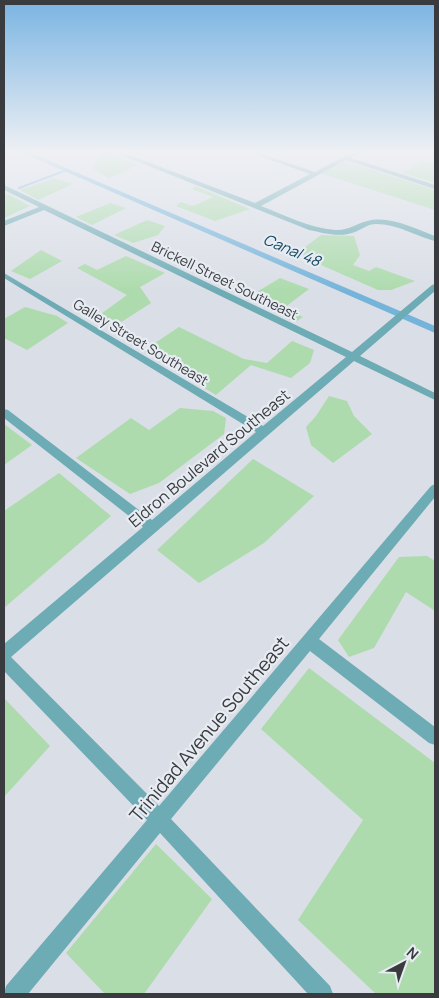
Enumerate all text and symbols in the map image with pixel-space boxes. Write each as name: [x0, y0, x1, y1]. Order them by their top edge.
water label: Canal 48: [260, 229, 325, 272]
street label: Brickell Street Southeast: [149, 236, 302, 324]
street label: Galley Street Southeast: [70, 294, 212, 390]
street label: Eldron Boulevard Southeast: [124, 384, 294, 532]
street label: Trinidad Avenue Southeast: [123, 631, 295, 827]
north arrow: [379, 938, 429, 988]
text: N: [403, 942, 423, 963]

